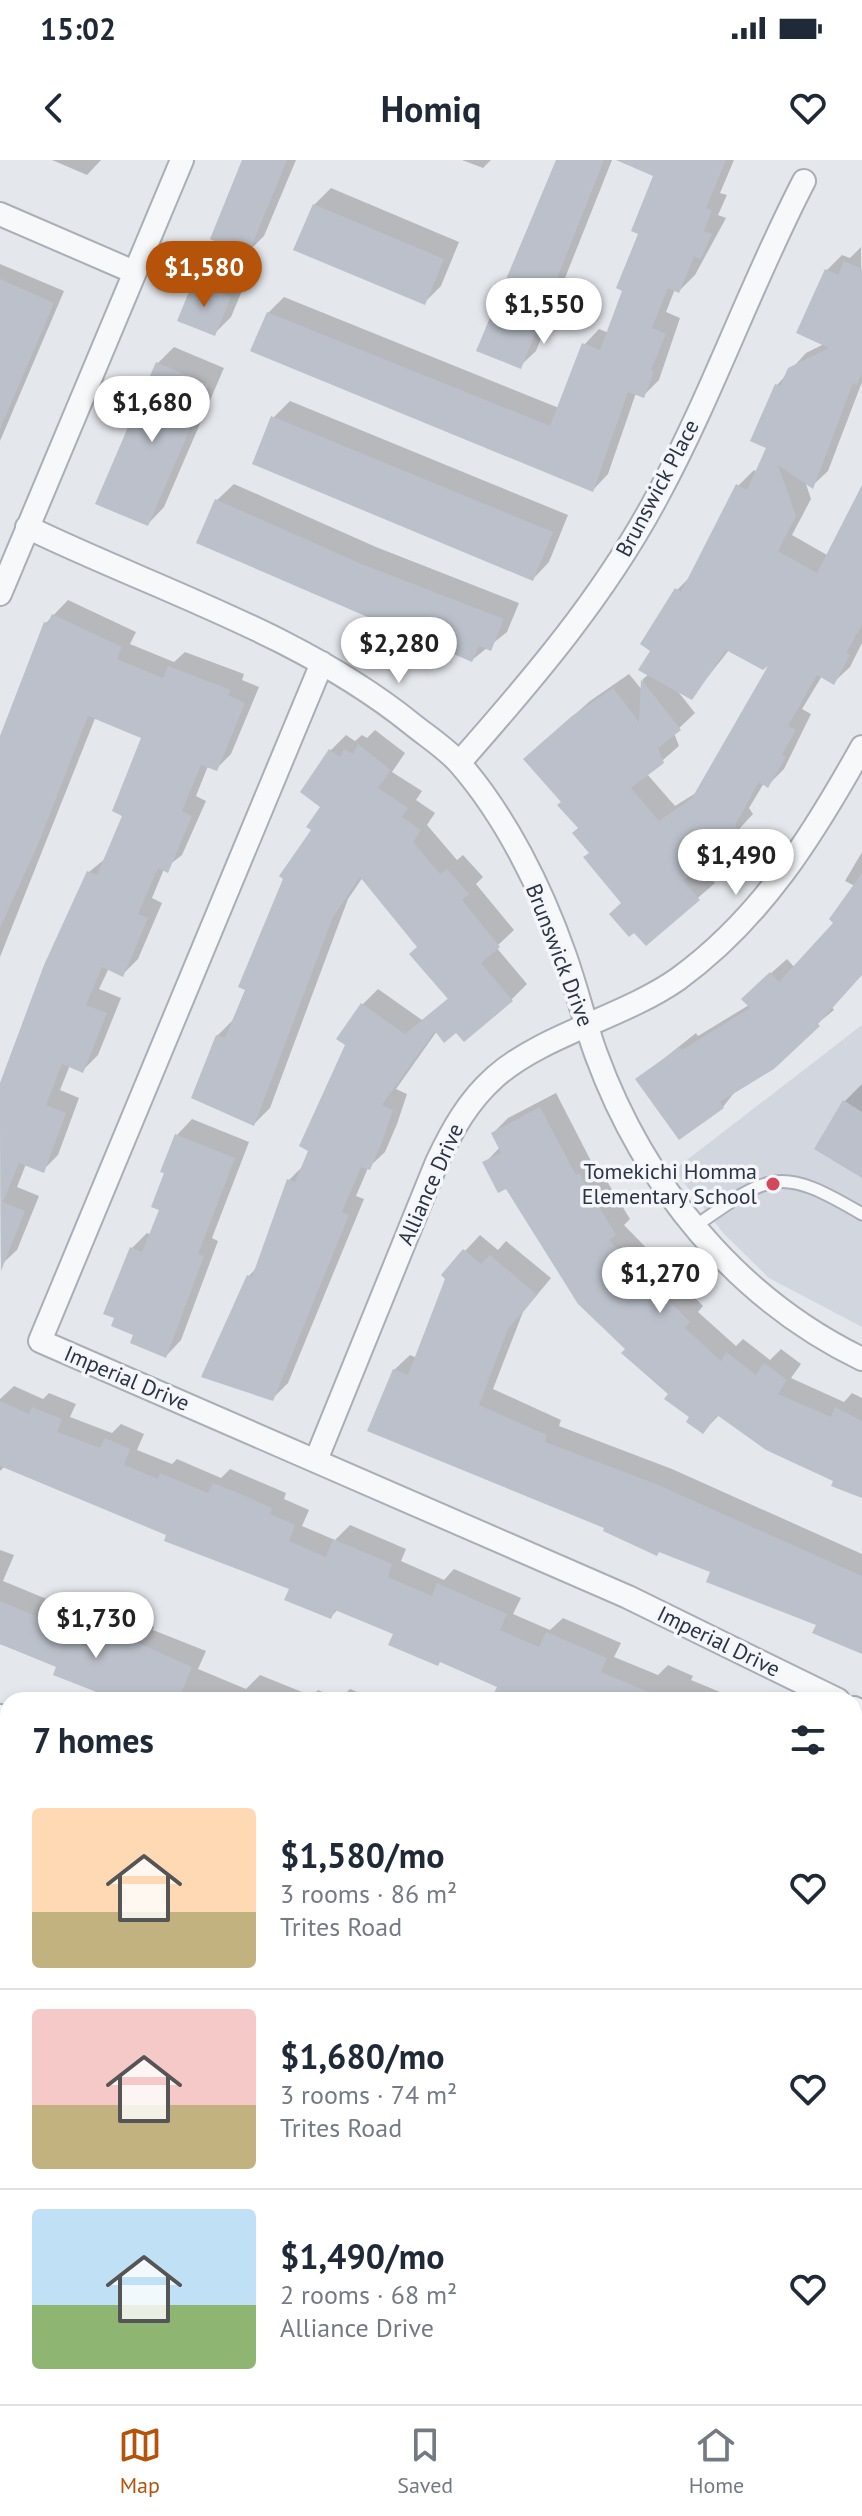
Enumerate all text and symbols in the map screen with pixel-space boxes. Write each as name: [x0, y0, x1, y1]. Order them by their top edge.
text: 15:02: [40, 9, 116, 48]
text: Homiq: [381, 85, 481, 132]
icon: back: [32, 86, 76, 130]
icon: heart: [786, 86, 830, 130]
pin: $1,580: [139, 241, 269, 309]
text: $1,580: [164, 250, 244, 283]
pin: $1,550: [479, 278, 609, 346]
text: $1,550: [504, 287, 584, 320]
pin: $1,680: [87, 376, 217, 444]
text: $1,680: [112, 385, 192, 418]
street label: Brunswick Place: [609, 415, 705, 561]
pin: $2,280: [334, 617, 464, 685]
text: $2,280: [359, 626, 439, 659]
pin: $1,490: [671, 829, 801, 897]
text: $1,490: [696, 838, 776, 871]
street label: Brunswick Drive: [520, 880, 600, 1030]
street label: Alliance Drive: [391, 1119, 469, 1249]
place label: Tomekichi Homma Elementary School: [582, 1157, 758, 1210]
marker: Tomekichi Homma Elementary School: [764, 1175, 782, 1193]
pin: $1,270: [595, 1247, 725, 1315]
text: $1,270: [620, 1256, 700, 1289]
street label: Imperial Drive: [60, 1339, 194, 1417]
pin: $1,730: [31, 1592, 161, 1660]
street label: Imperial Drive: [653, 1599, 785, 1683]
text: $1,730: [56, 1601, 136, 1634]
text: 7 homes: [32, 1718, 154, 1762]
icon: filters: [786, 1718, 830, 1762]
text: $1,580/mo: [280, 1833, 444, 1877]
icon: home: [96, 1840, 192, 1936]
icon: heart: [786, 1866, 830, 1910]
text: 3 rooms · 86 m²: [280, 1877, 457, 1910]
text: Trites Road: [280, 1910, 402, 1943]
text: $1,680/mo: [280, 2034, 444, 2078]
icon: home: [96, 2041, 192, 2137]
icon: heart: [786, 2067, 830, 2111]
text: 3 rooms · 74 m²: [280, 2078, 457, 2111]
text: Trites Road: [280, 2111, 402, 2144]
text: $1,490/mo: [280, 2234, 444, 2278]
icon: home: [96, 2241, 192, 2337]
icon: heart: [786, 2267, 830, 2311]
text: 2 rooms · 68 m²: [280, 2278, 457, 2311]
text: Alliance Drive: [280, 2311, 434, 2344]
tab: Map: [118, 2423, 162, 2499]
tab: Saved: [397, 2423, 453, 2499]
tab: Home: [689, 2423, 744, 2499]

